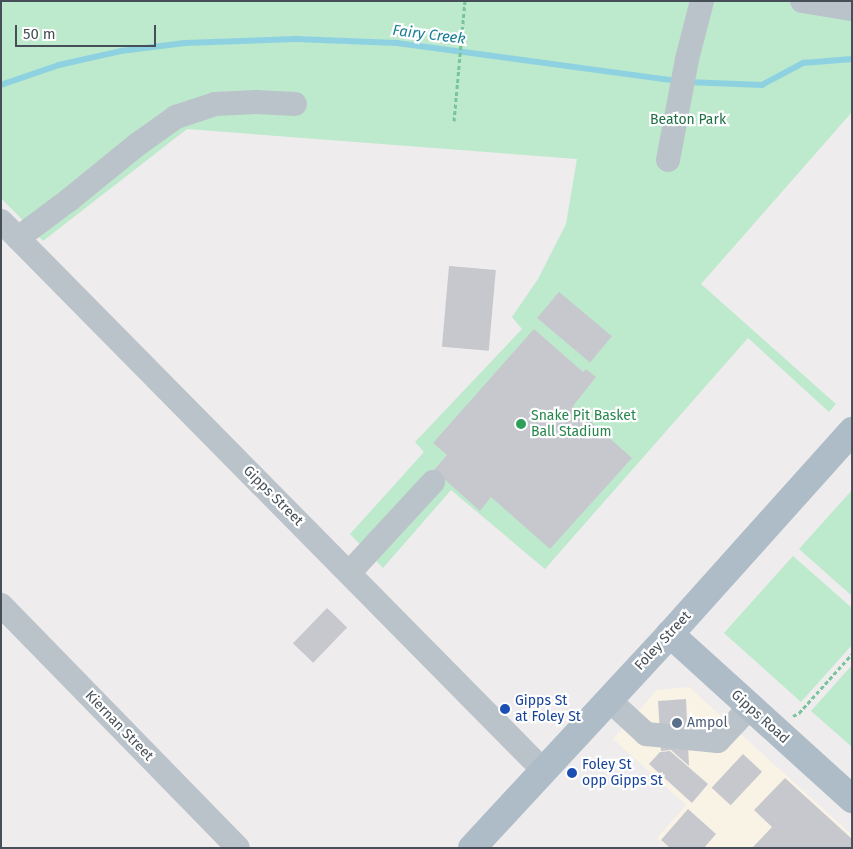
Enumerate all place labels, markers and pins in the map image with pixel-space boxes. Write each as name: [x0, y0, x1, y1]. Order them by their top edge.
place label: Snake Pit Basket Ball Stadium: [531, 408, 636, 441]
marker: Snake Pit Basket Ball Stadium: [515, 418, 527, 430]
place label: Gipps St at Foley St: [515, 693, 581, 726]
marker: Gipps St at Foley St: [499, 703, 511, 715]
place label: Ampol: [687, 715, 728, 731]
marker: Ampol: [671, 717, 683, 729]
place label: Foley St opp Gipps St: [582, 757, 663, 790]
marker: Foley St opp Gipps St: [566, 767, 578, 779]

